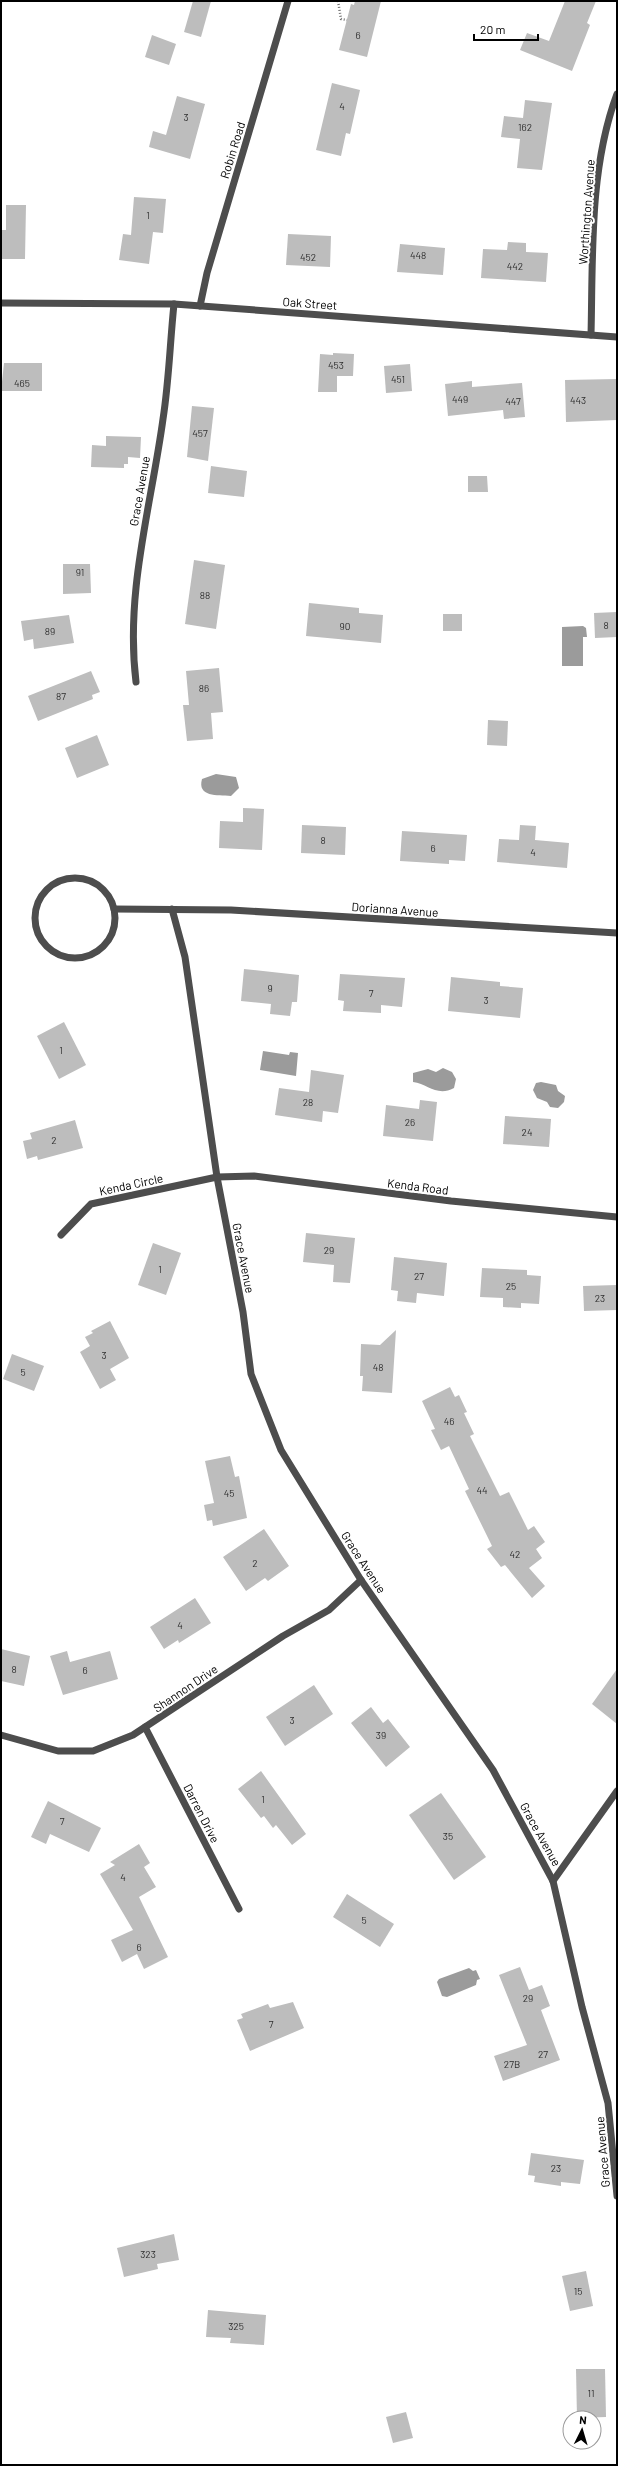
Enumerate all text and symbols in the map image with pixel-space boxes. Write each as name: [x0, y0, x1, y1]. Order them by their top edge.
scale bar: [474, 16, 538, 42]
text: 20 m: [480, 22, 506, 36]
house number: 6: [355, 29, 361, 41]
house number: 4: [339, 100, 345, 112]
house number: 3: [183, 111, 189, 123]
street label: Robin Road: [217, 120, 247, 180]
house number: 162: [518, 121, 532, 133]
street label: Worthington Avenue: [575, 159, 597, 265]
house number: 1: [146, 209, 150, 221]
house number: 448: [410, 249, 426, 261]
house number: 452: [300, 251, 316, 263]
house number: 442: [507, 260, 523, 272]
street label: Oak Street: [282, 294, 338, 312]
house number: 453: [328, 359, 344, 371]
house number: 451: [391, 373, 405, 385]
house number: 465: [14, 377, 30, 389]
house number: 449: [452, 393, 468, 405]
house number: 443: [570, 394, 586, 406]
house number: 447: [505, 395, 521, 407]
house number: 457: [192, 427, 208, 439]
street label: Grace Avenue: [126, 455, 152, 527]
house number: 91: [76, 566, 84, 578]
house number: 88: [200, 589, 210, 601]
house number: 8: [603, 619, 609, 631]
house number: 90: [340, 620, 350, 632]
house number: 89: [45, 625, 55, 637]
house number: 86: [199, 682, 209, 694]
house number: 87: [56, 690, 66, 702]
house number: 8: [320, 834, 326, 846]
house number: 6: [430, 842, 436, 854]
house number: 4: [530, 846, 536, 858]
street label: Dorianna Avenue: [351, 899, 439, 919]
house number: 9: [267, 982, 273, 994]
house number: 7: [369, 987, 374, 999]
house number: 3: [483, 994, 489, 1006]
house number: 1: [59, 1044, 63, 1056]
house number: 28: [303, 1096, 313, 1108]
house number: 26: [405, 1116, 415, 1128]
house number: 24: [522, 1126, 532, 1138]
house number: 2: [51, 1134, 57, 1146]
street label: Kenda Circle: [98, 1170, 164, 1198]
street label: Kenda Road: [387, 1175, 449, 1197]
street label: Grace Avenue: [230, 1222, 258, 1294]
house number: 29: [324, 1244, 334, 1256]
house number: 1: [158, 1263, 162, 1275]
house number: 27: [414, 1270, 424, 1282]
house number: 25: [506, 1280, 516, 1292]
house number: 23: [595, 1292, 605, 1304]
house number: 3: [101, 1349, 107, 1361]
house number: 48: [373, 1361, 383, 1373]
house number: 5: [20, 1366, 26, 1378]
house number: 46: [444, 1415, 454, 1427]
house number: 44: [476, 1484, 488, 1496]
house number: 45: [224, 1487, 234, 1499]
street label: Grace Avenue: [339, 1528, 389, 1596]
house number: 42: [510, 1548, 520, 1560]
house number: 2: [252, 1557, 258, 1569]
house number: 4: [177, 1619, 183, 1631]
street label: Shannon Drive: [150, 1661, 220, 1715]
house number: 8: [11, 1663, 17, 1675]
house number: 6: [82, 1664, 88, 1676]
house number: 3: [289, 1714, 295, 1726]
house number: 39: [376, 1729, 386, 1741]
street label: Darren Drive: [181, 1781, 223, 1845]
house number: 1: [261, 1793, 265, 1805]
street label: Grace Avenue: [518, 1800, 564, 1868]
house number: 7: [60, 1815, 65, 1827]
house number: 35: [443, 1830, 453, 1842]
house number: 4: [120, 1871, 126, 1883]
house number: 5: [361, 1914, 367, 1926]
house number: 6: [136, 1941, 142, 1953]
house number: 29: [523, 1992, 533, 2004]
house number: 7: [269, 2018, 274, 2030]
house number: 27: [538, 2048, 548, 2060]
house number: 27B: [504, 2058, 520, 2070]
street label: Grace Avenue: [592, 2116, 612, 2188]
house number: 23: [551, 2162, 561, 2174]
house number: 323: [140, 2248, 156, 2260]
house number: 15: [574, 2285, 582, 2297]
house number: 325: [228, 2320, 244, 2332]
house number: 11: [587, 2387, 595, 2399]
north arrow: [562, 2410, 602, 2450]
text: N: [579, 2413, 587, 2426]

